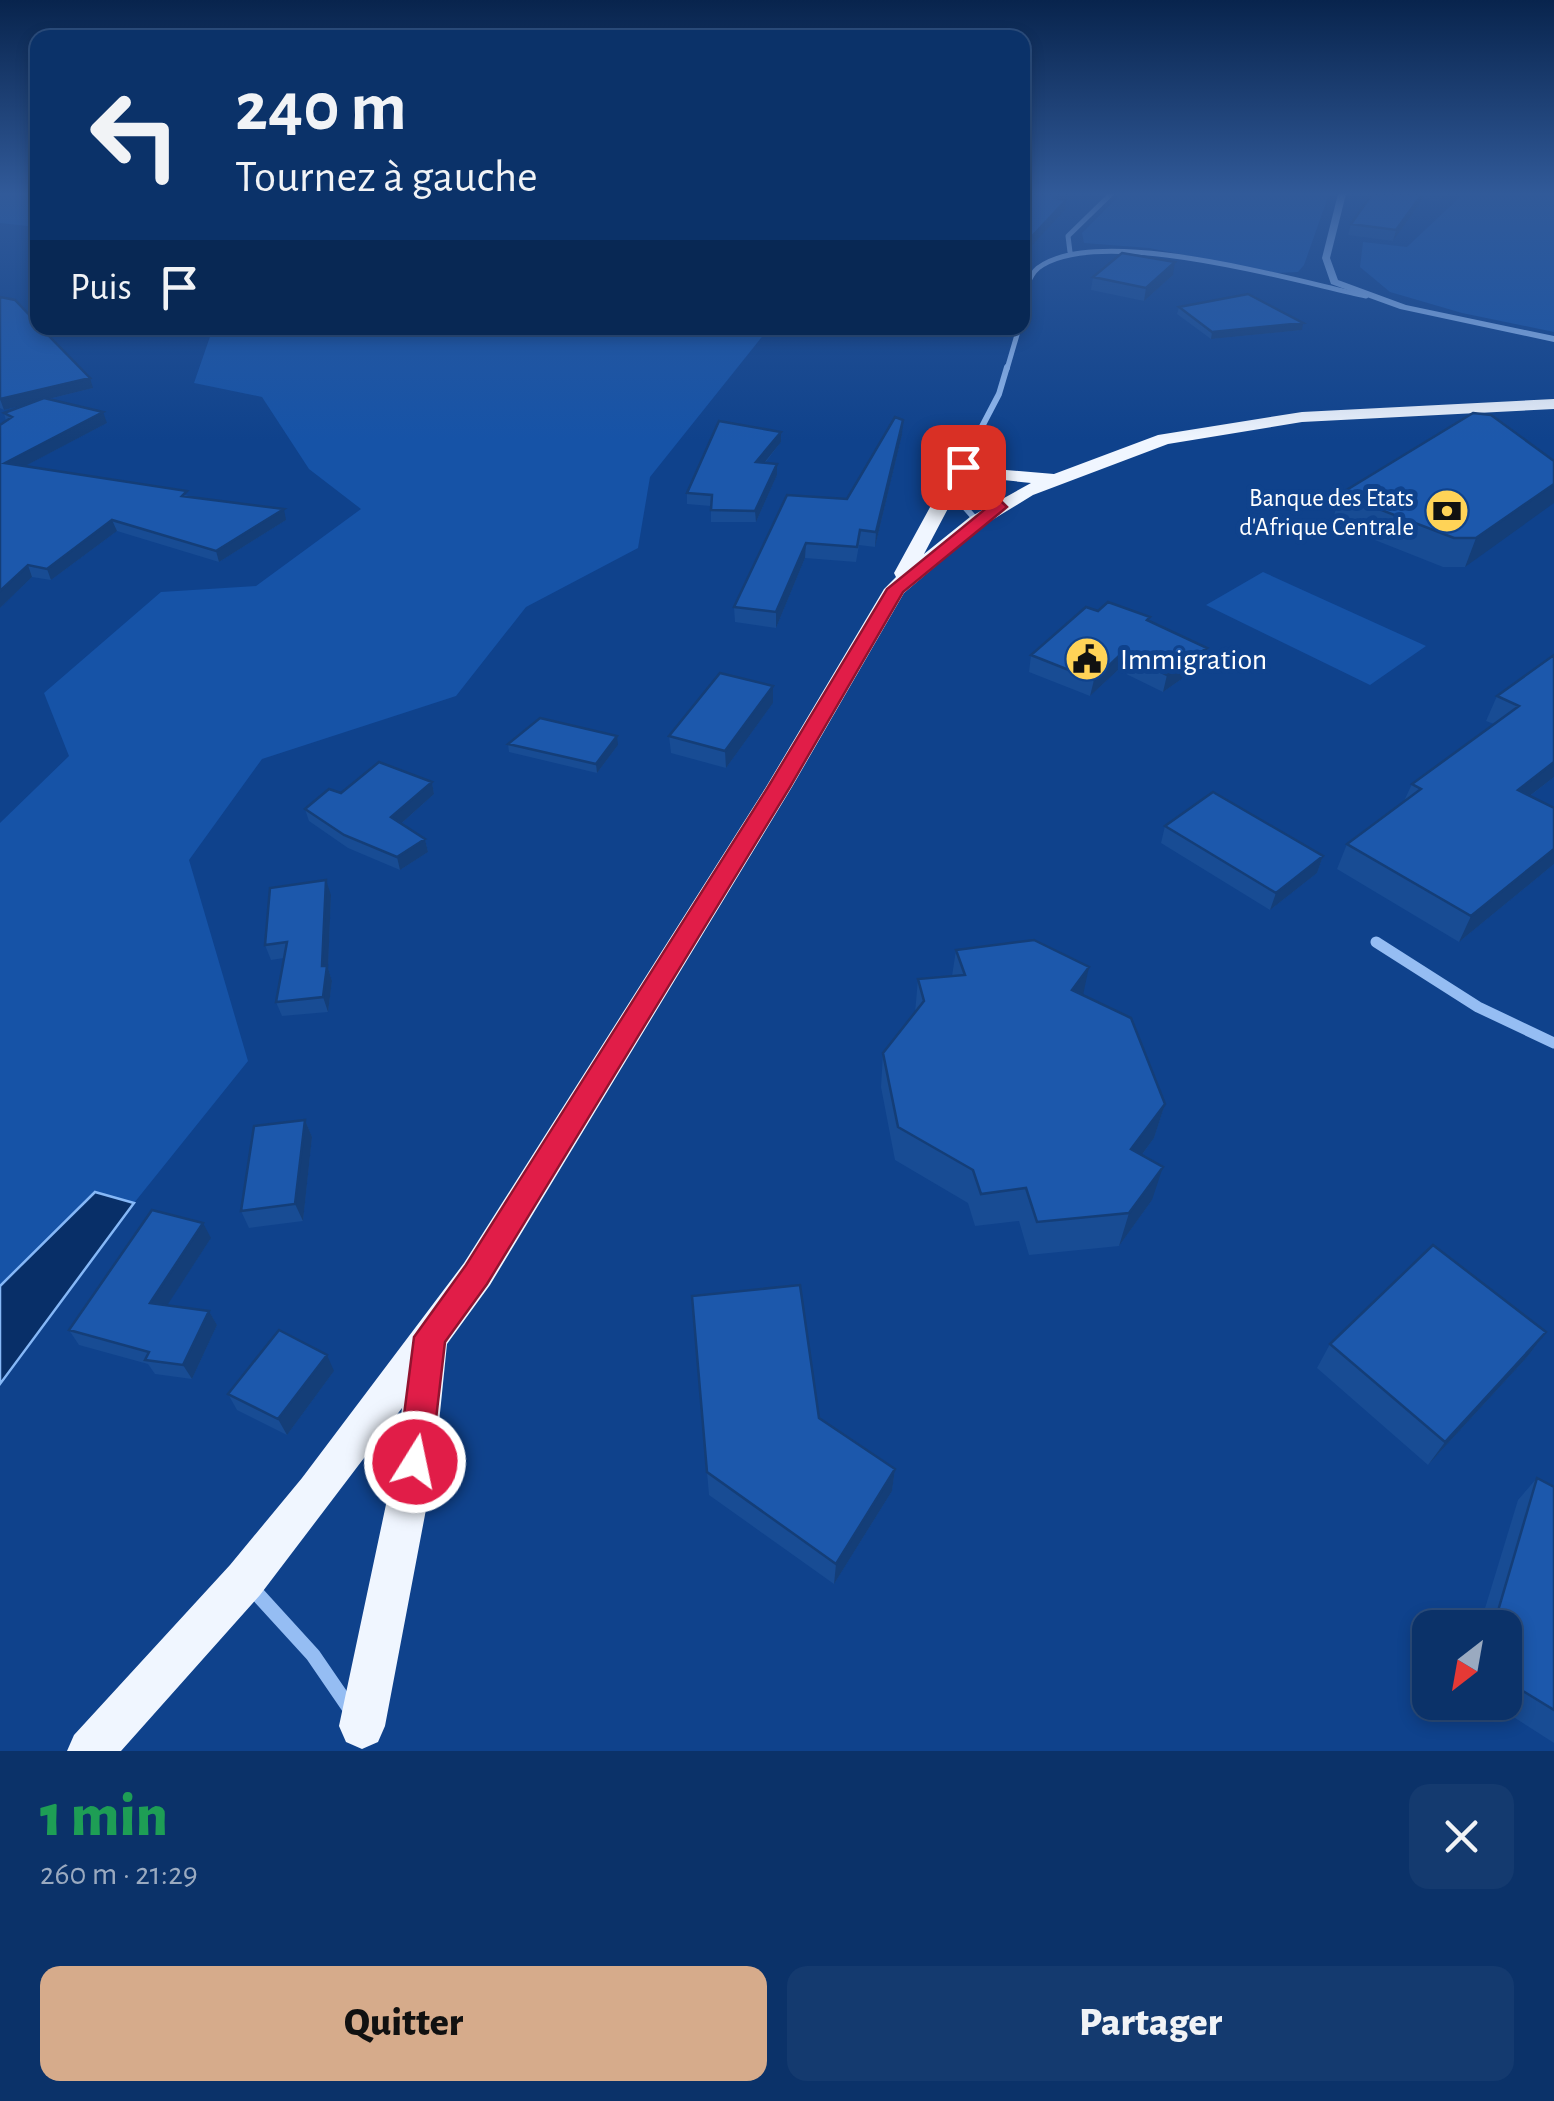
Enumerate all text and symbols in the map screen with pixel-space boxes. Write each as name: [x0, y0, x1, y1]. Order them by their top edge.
icon: left: [70, 70, 200, 200]
text: 240 m: [235, 73, 407, 143]
text: Tournez à gauche: [235, 155, 538, 200]
icon: arrive: [152, 260, 207, 315]
text: Puis: [70, 269, 132, 307]
pin: [921, 425, 1006, 510]
icon: arrive: [936, 440, 991, 495]
place label: Banque des Etats d'Afrique Centrale: [1239, 486, 1414, 540]
bank icon: Banque des Etats d'Afrique Centrale: [1424, 488, 1470, 534]
public building icon: Immigration: [1064, 636, 1110, 682]
place label: Immigration: [1120, 645, 1267, 675]
position arrow: [363, 1410, 467, 1514]
north arrow: [1412, 1610, 1522, 1720]
map controls: [1412, 1610, 1522, 1720]
button: close: [1409, 1784, 1514, 1889]
text: 1 min: [40, 1787, 168, 1847]
text: 260 m · 21:29: [40, 1858, 198, 1890]
button: Quitter: [40, 1966, 767, 2081]
button: Partager: [787, 1966, 1514, 2081]

